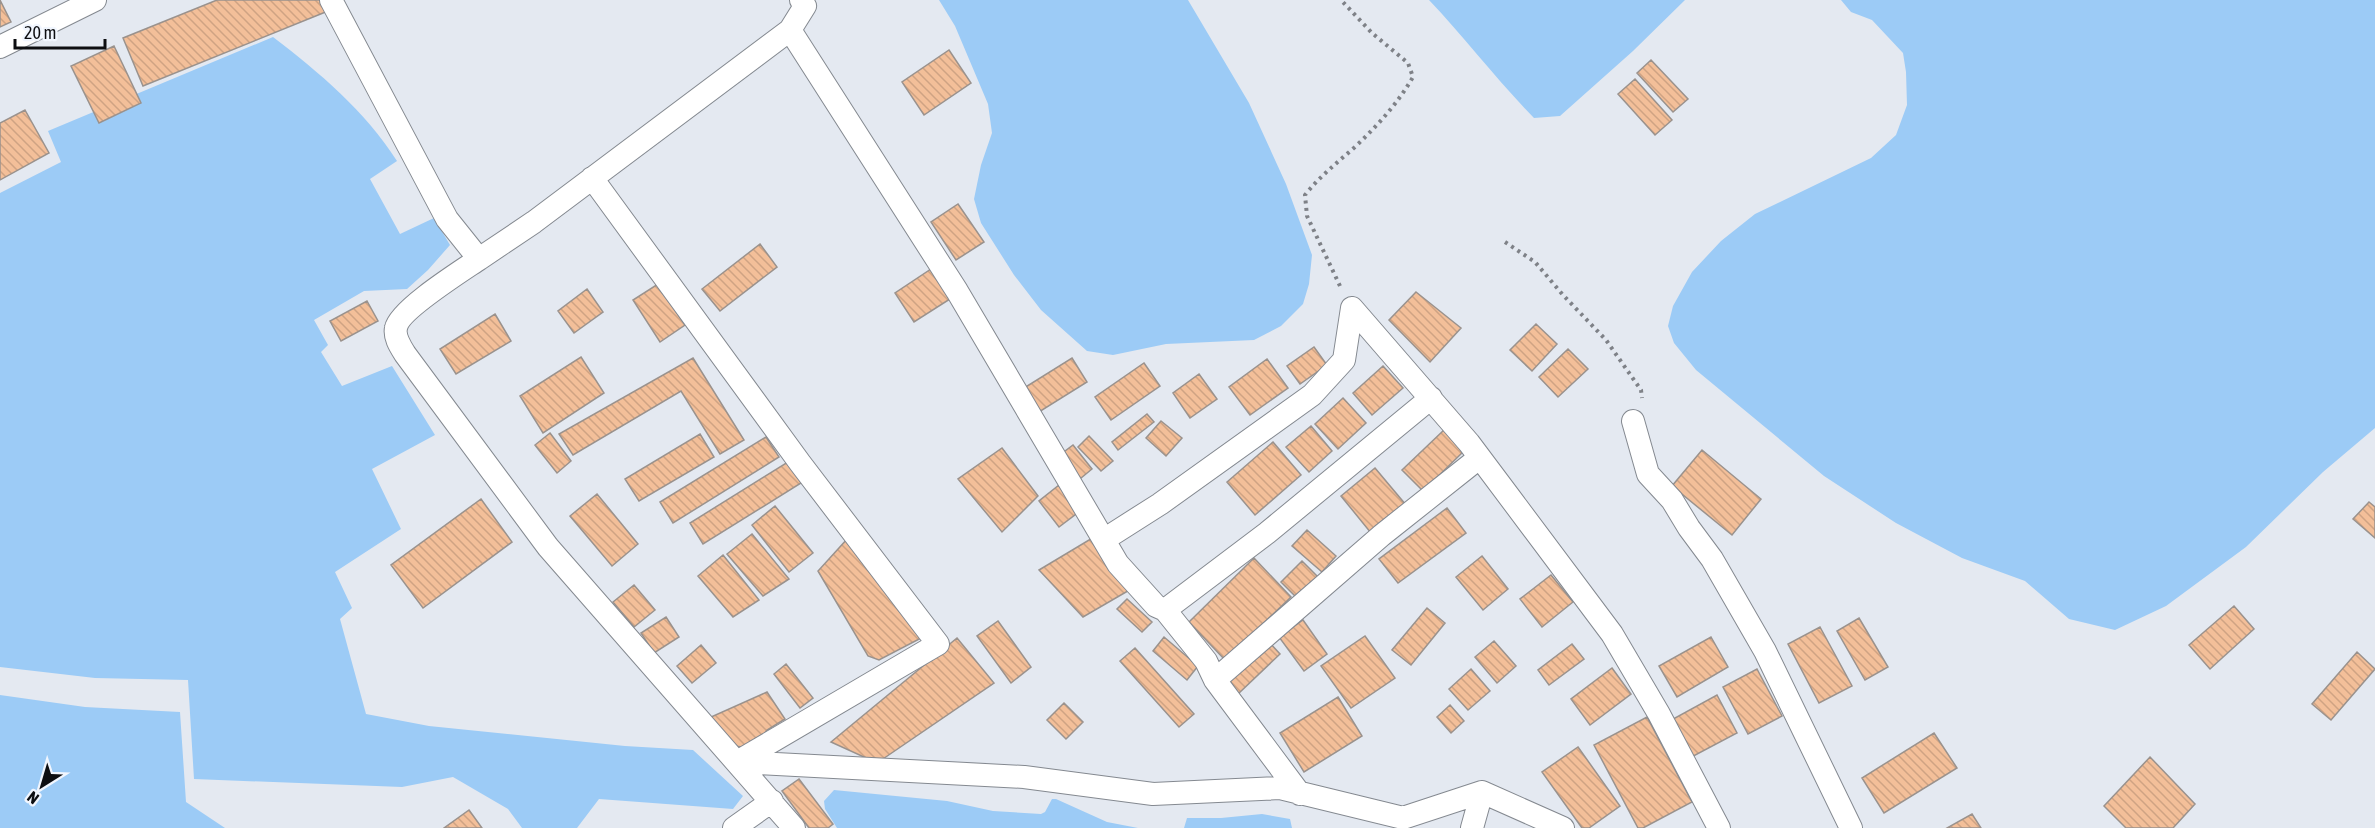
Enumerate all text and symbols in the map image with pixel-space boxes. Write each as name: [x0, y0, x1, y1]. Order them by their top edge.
scale bar: [15, 12, 105, 50]
text: 20 m: [24, 22, 56, 43]
north arrow: [12, 756, 72, 816]
text: N: [24, 788, 42, 808]

